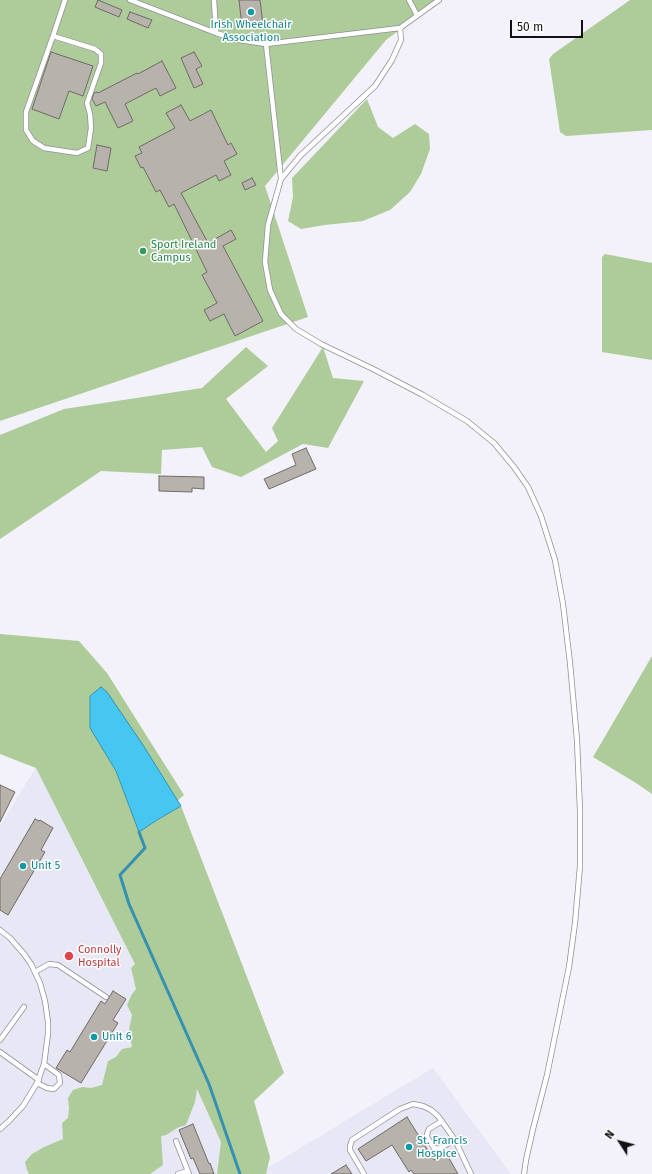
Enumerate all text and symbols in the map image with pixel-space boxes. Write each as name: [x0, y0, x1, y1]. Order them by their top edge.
marker: Irish Wheelchair Association: [246, 7, 256, 17]
scale bar: [512, 12, 585, 38]
place label: Irish Wheelchair Association: [211, 18, 291, 44]
text: 50 m: [517, 20, 543, 34]
place label: Sport Ireland Campus: [151, 238, 216, 264]
marker: Sport Ireland Campus: [138, 246, 148, 256]
place label: Unit 5: [31, 859, 60, 873]
marker: Unit 5: [18, 861, 28, 871]
place label: Connolly Hospital: [78, 943, 121, 969]
marker: Connolly Hospital: [63, 950, 75, 962]
place label: Unit 6: [102, 1030, 132, 1044]
marker: Unit 6: [89, 1032, 99, 1042]
north arrow: [600, 1122, 640, 1162]
text: N: [602, 1128, 617, 1141]
place label: St. Francis Hospice: [417, 1134, 467, 1160]
marker: St. Francis Hospice: [404, 1142, 414, 1152]

